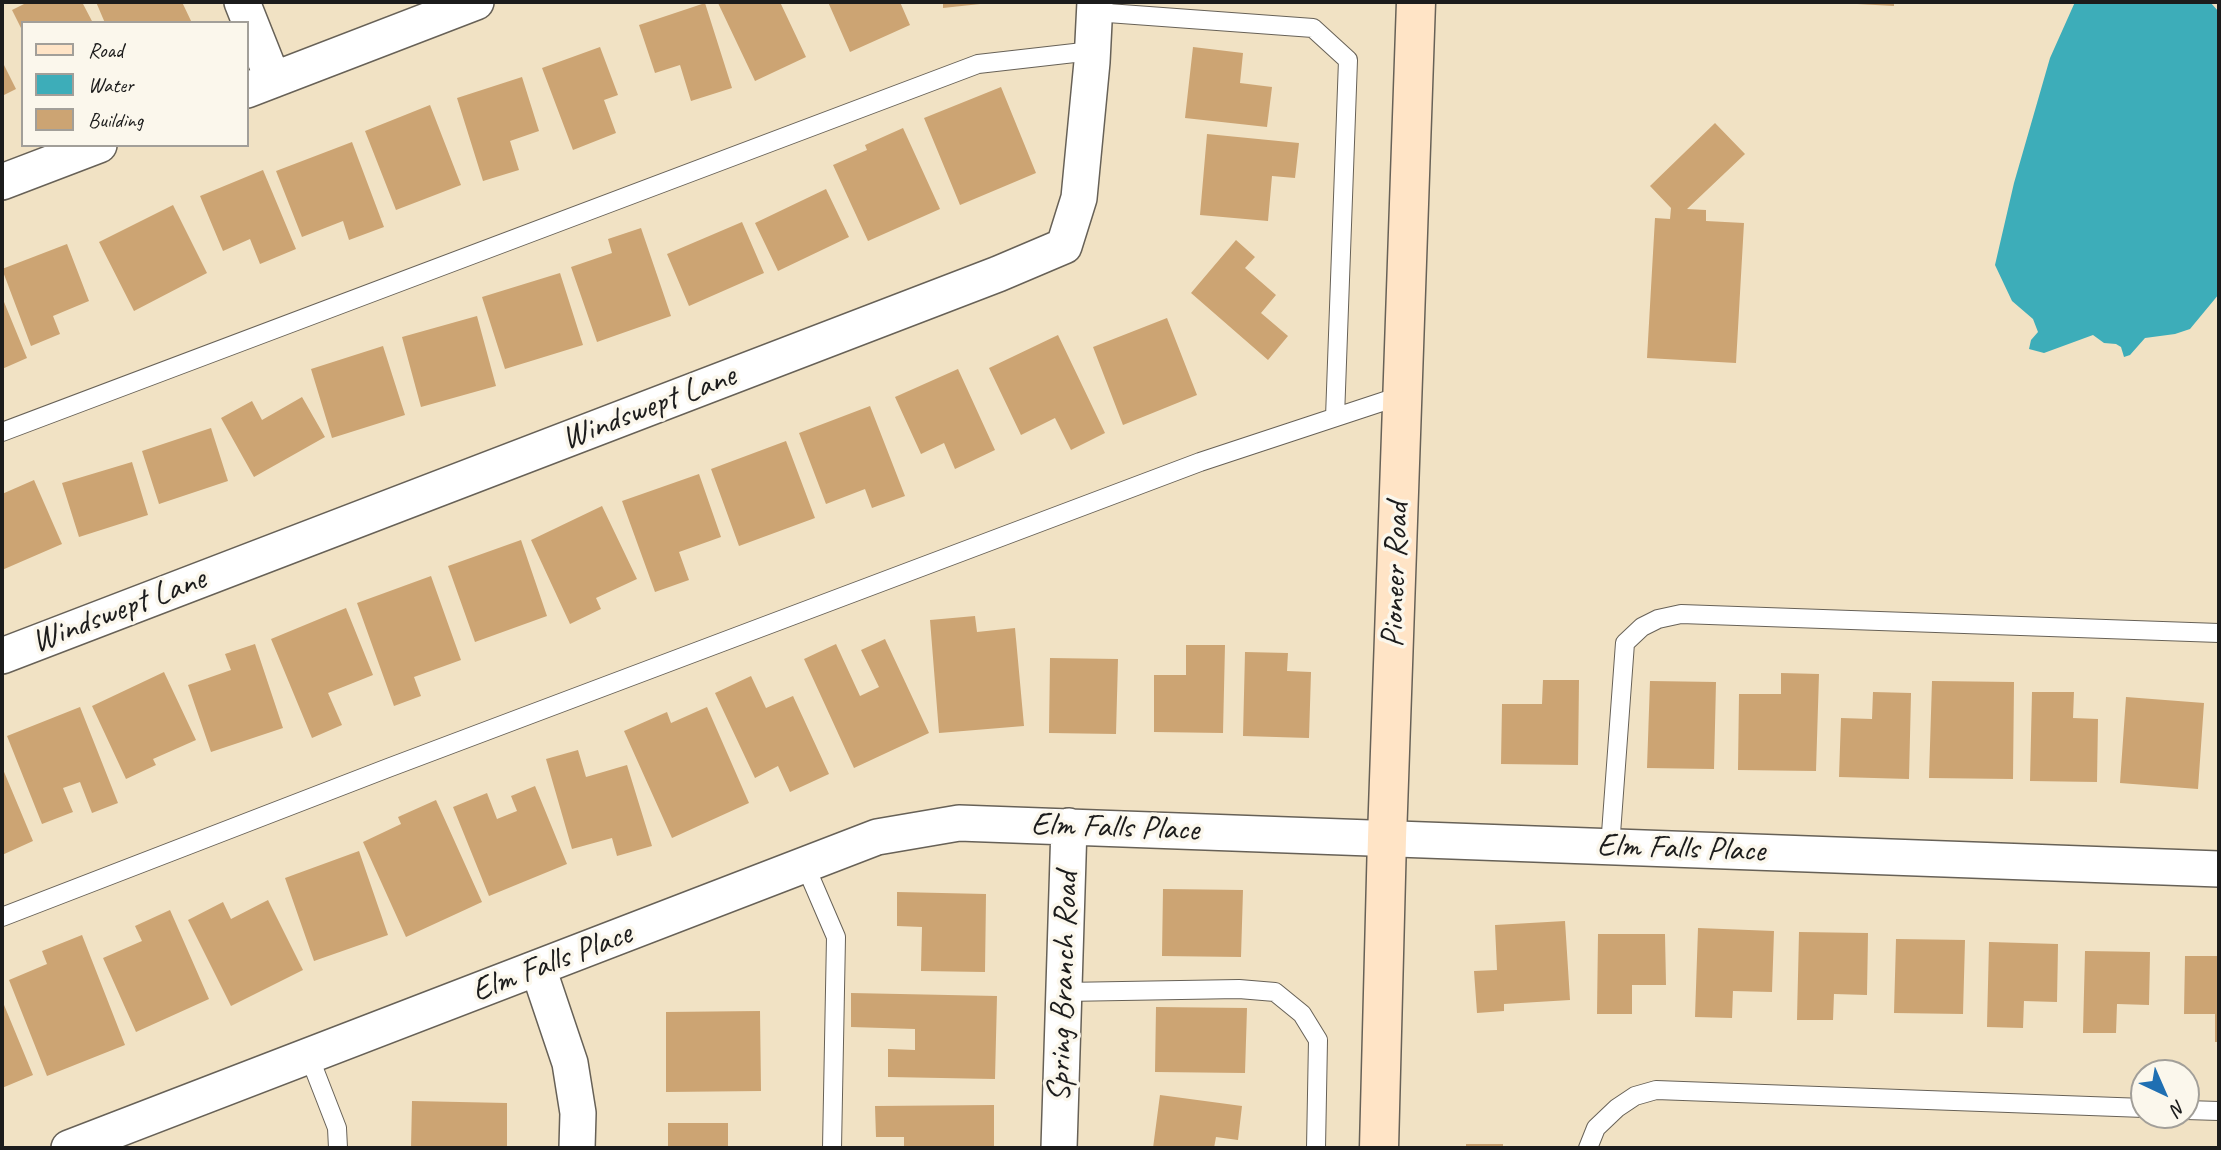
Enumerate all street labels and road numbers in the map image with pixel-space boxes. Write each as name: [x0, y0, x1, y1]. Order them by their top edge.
street label: Windswept Lane: [556, 357, 742, 459]
street label: Pioneer Road: [1374, 502, 1418, 648]
street label: Windswept Lane: [26, 560, 212, 662]
street label: Elm Falls Place: [1030, 805, 1200, 851]
street label: Elm Falls Place: [1596, 826, 1766, 872]
street label: Spring Branch Road: [1040, 871, 1088, 1103]
street label: Elm Falls Place: [466, 914, 638, 1012]

